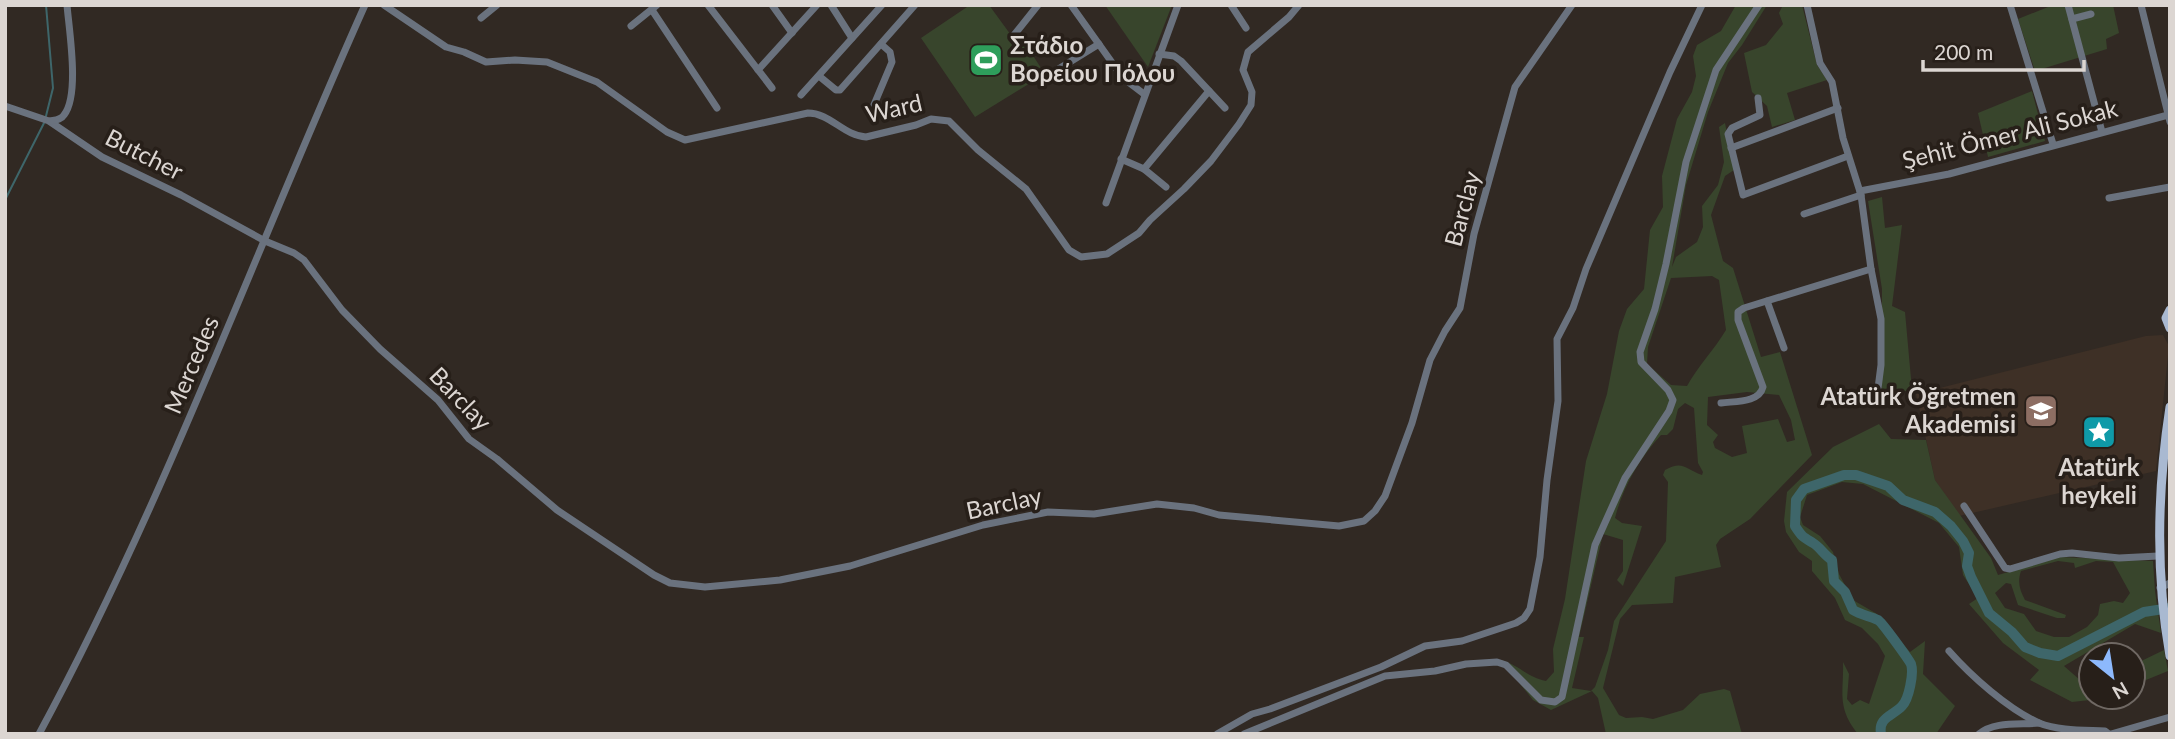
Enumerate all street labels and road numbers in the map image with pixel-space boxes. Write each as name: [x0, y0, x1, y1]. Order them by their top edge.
street label: Ward: [863, 87, 925, 128]
street label: Şehit Ömer Ali Sokak: [1899, 93, 2121, 174]
street label: Butcher: [101, 122, 189, 186]
street label: Barclay: [1438, 167, 1486, 249]
street label: Mercedes: [157, 311, 224, 418]
street label: Barclay: [424, 360, 499, 436]
street label: Barclay: [963, 480, 1045, 525]

